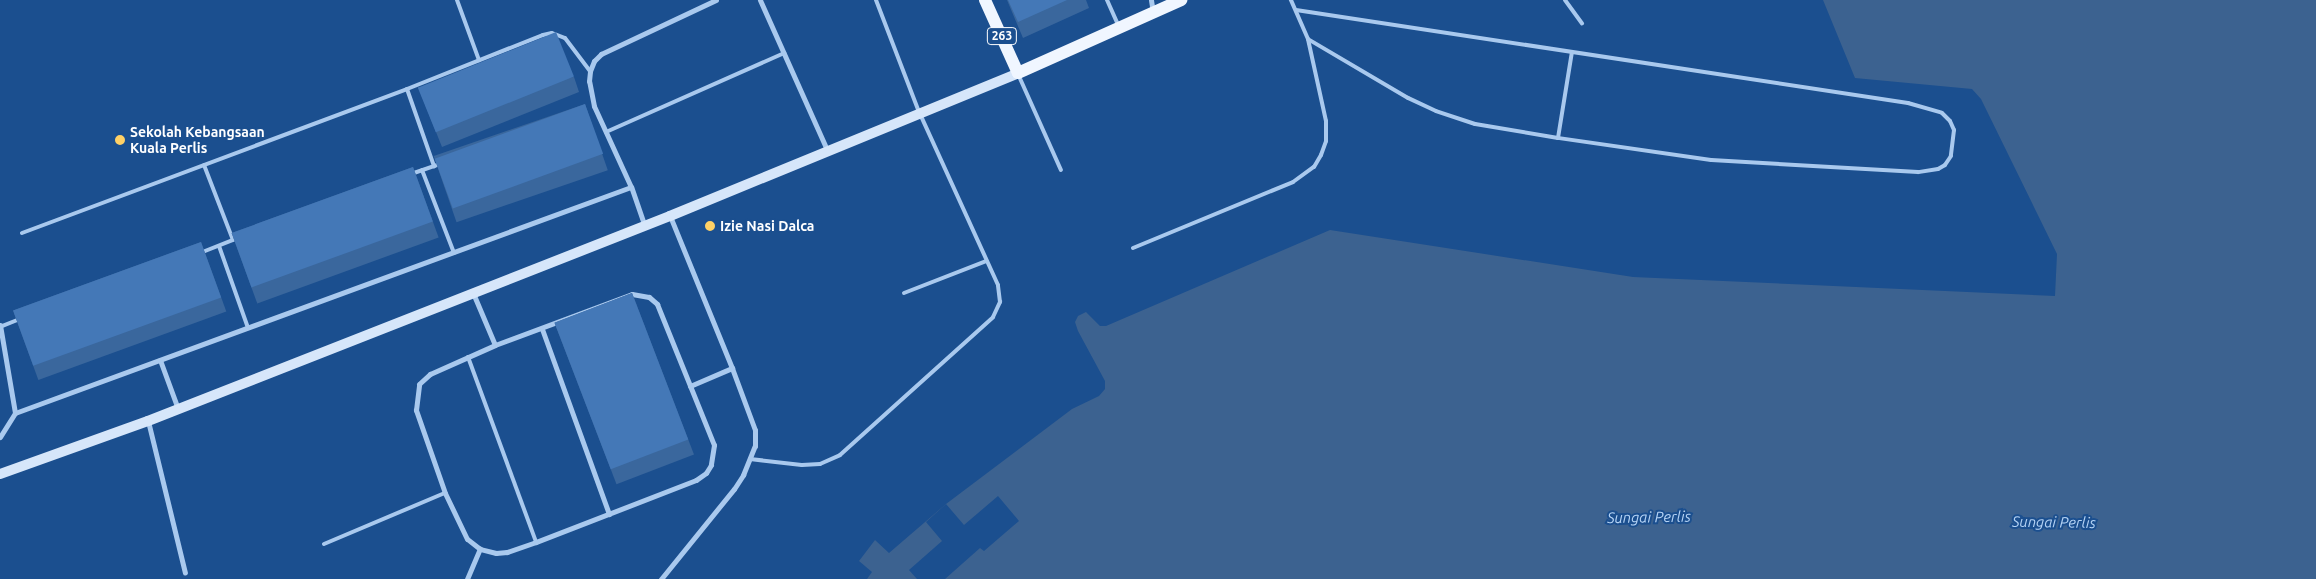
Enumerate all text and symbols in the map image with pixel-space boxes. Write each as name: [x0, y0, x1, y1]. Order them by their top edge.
road number: 263: [986, 27, 1018, 46]
place label: Sekolah Kebangsaan Kuala Perlis: [130, 124, 265, 156]
marker: Sekolah Kebangsaan Kuala Perlis: [114, 134, 126, 146]
place label: Izie Nasi Dalca: [720, 218, 814, 234]
marker: Izie Nasi Dalca: [704, 220, 716, 232]
water label: Sungai Perlis: [1607, 507, 1691, 527]
water label: Sungai Perlis: [2012, 512, 2096, 532]

